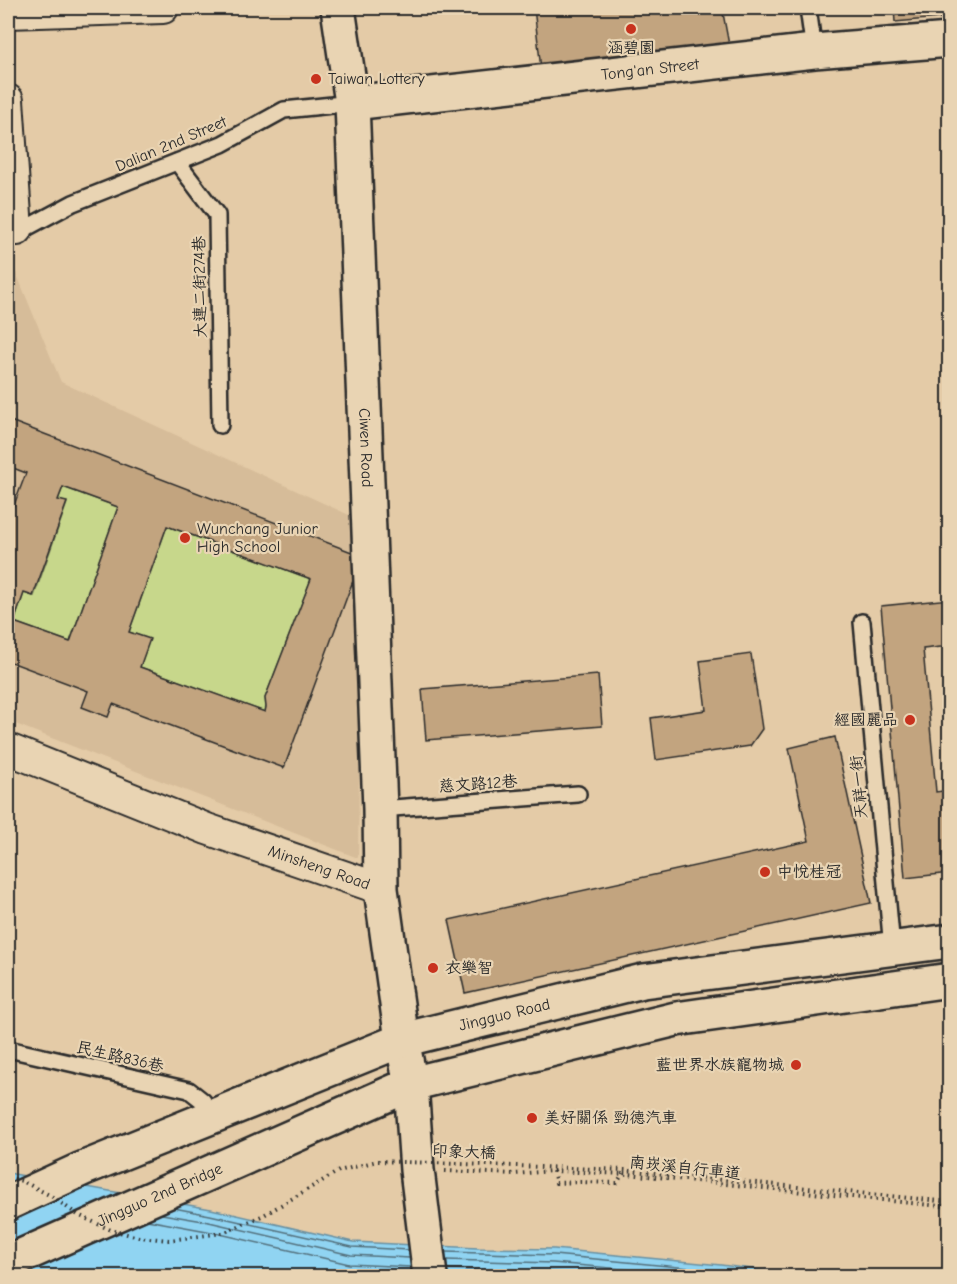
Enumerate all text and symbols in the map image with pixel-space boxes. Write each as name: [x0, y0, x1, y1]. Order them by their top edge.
marker: 涵碧園: [624, 22, 638, 36]
place label: 涵碧園: [607, 39, 655, 57]
street label: Tong'an Street: [600, 55, 700, 84]
place label: Taiwan Lottery: [328, 70, 426, 88]
marker: Taiwan Lottery: [309, 72, 323, 86]
street label: Dalian 2nd Street: [113, 112, 230, 176]
street label: 大連二街274巷: [190, 236, 210, 338]
street label: Ciwen Road: [355, 408, 376, 488]
place label: Wunchang Junior High School: [197, 520, 319, 556]
marker: Wunchang Junior High School: [178, 531, 192, 545]
place label: 經國麗品: [834, 711, 898, 729]
marker: 經國麗品: [903, 713, 917, 727]
street label: 天祥一街: [847, 754, 871, 820]
street label: 慈文路12巷: [438, 772, 518, 796]
street label: Minsheng Road: [266, 842, 372, 893]
place label: 中悅桂冠: [777, 863, 841, 881]
marker: 中悅桂冠: [758, 865, 772, 879]
place label: 衣樂智: [445, 959, 493, 977]
marker: 衣樂智: [426, 961, 440, 975]
street label: Jingguo Road: [457, 995, 552, 1035]
street label: 民生路836巷: [75, 1038, 165, 1076]
place label: 藍世界水族寵物城: [656, 1056, 784, 1074]
marker: 藍世界水族寵物城: [789, 1058, 803, 1072]
place label: 美好關係 勁德汽車: [544, 1109, 677, 1127]
marker: 美好關係 勁德汽車: [525, 1111, 539, 1125]
street label: 印象大橋: [432, 1142, 496, 1162]
street label: 南崁溪自行車道: [628, 1153, 742, 1183]
street label: Jingguo 2nd Bridge: [95, 1159, 225, 1230]

